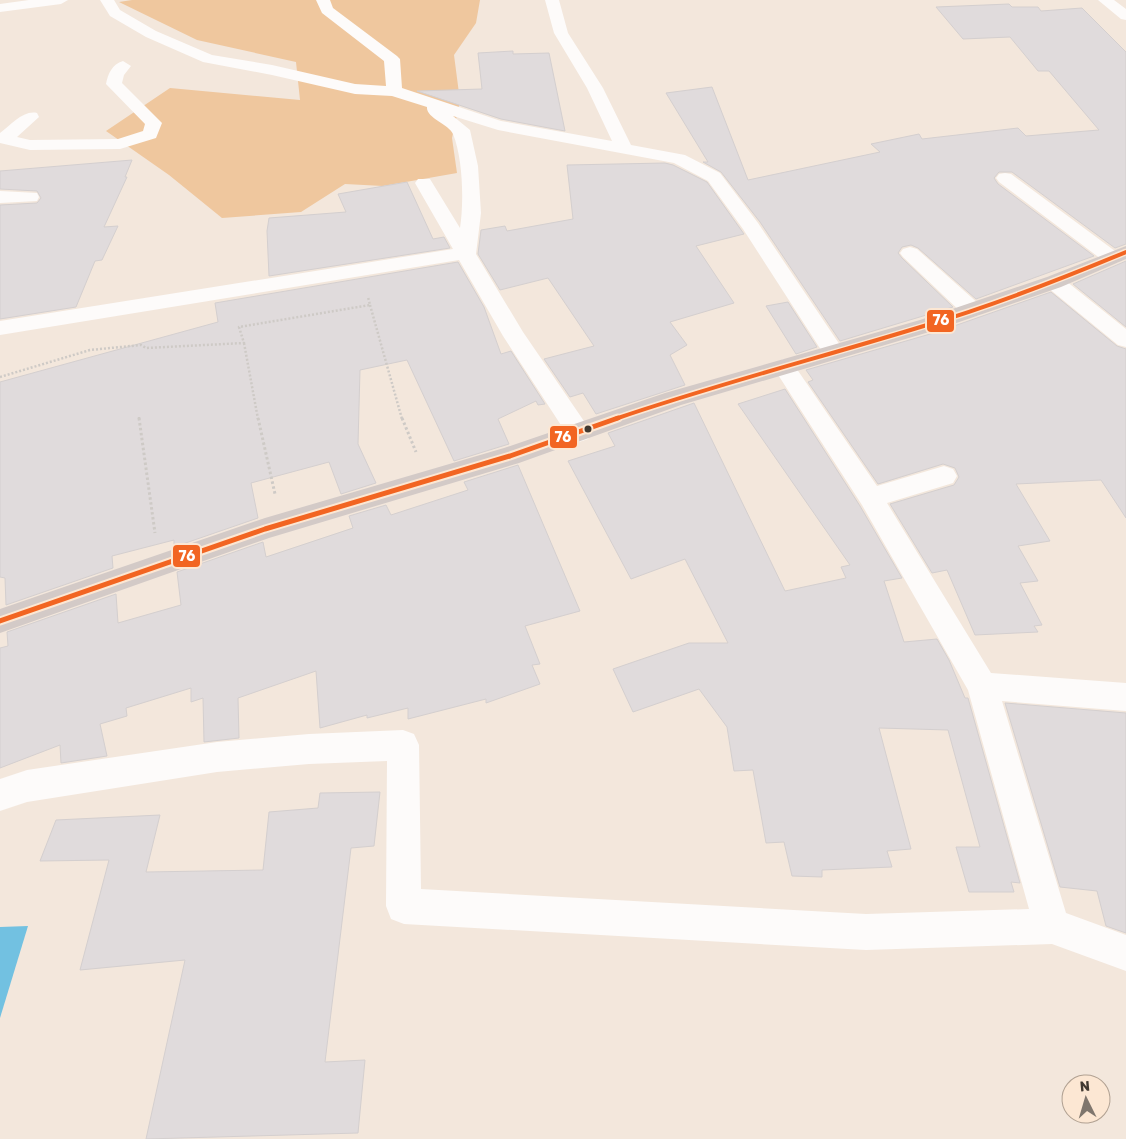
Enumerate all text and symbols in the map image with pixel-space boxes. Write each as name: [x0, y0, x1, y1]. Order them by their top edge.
line badge: 76: [926, 309, 955, 333]
text: 76: [933, 312, 949, 329]
unlabelled marker: [583, 424, 593, 434]
line badge: 76: [549, 425, 578, 449]
text: 76: [555, 429, 571, 446]
line badge: 76: [172, 544, 201, 568]
text: 76: [179, 548, 195, 565]
north arrow: [1061, 1074, 1111, 1124]
text: N: [1079, 1078, 1091, 1095]

